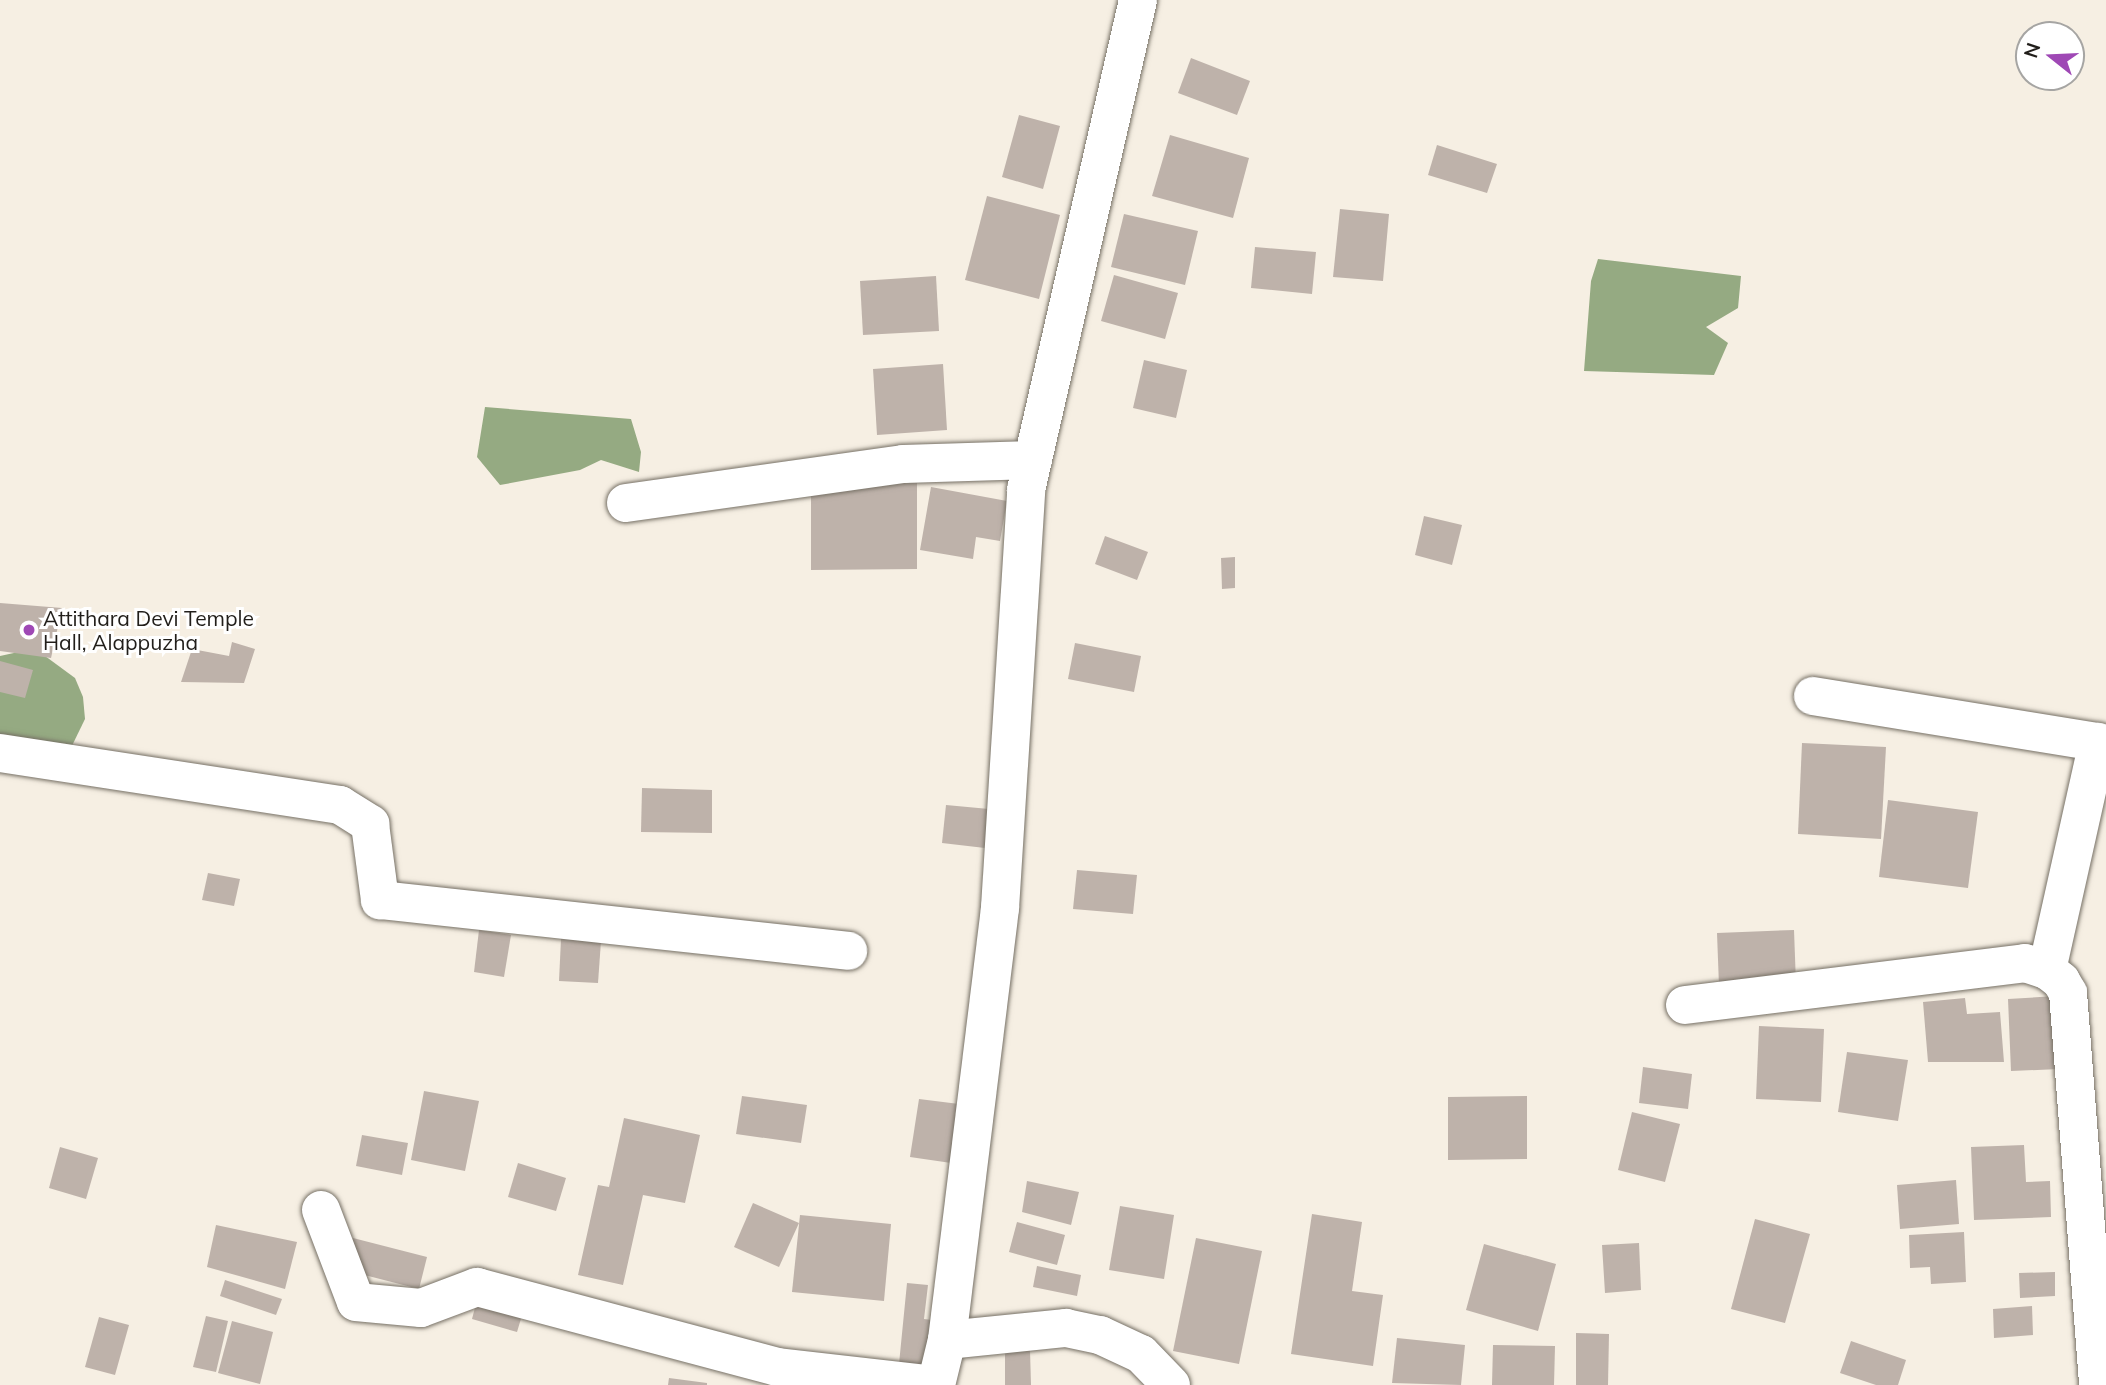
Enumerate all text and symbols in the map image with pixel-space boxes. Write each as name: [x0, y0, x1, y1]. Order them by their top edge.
north arrow: [2015, 21, 2085, 91]
text: N: [2018, 40, 2046, 61]
place label: Attithara Devi Temple Hall, Alappuzha: [43, 605, 254, 655]
marker: Attithara Devi Temple Hall, Alappuzha: [21, 622, 37, 638]

